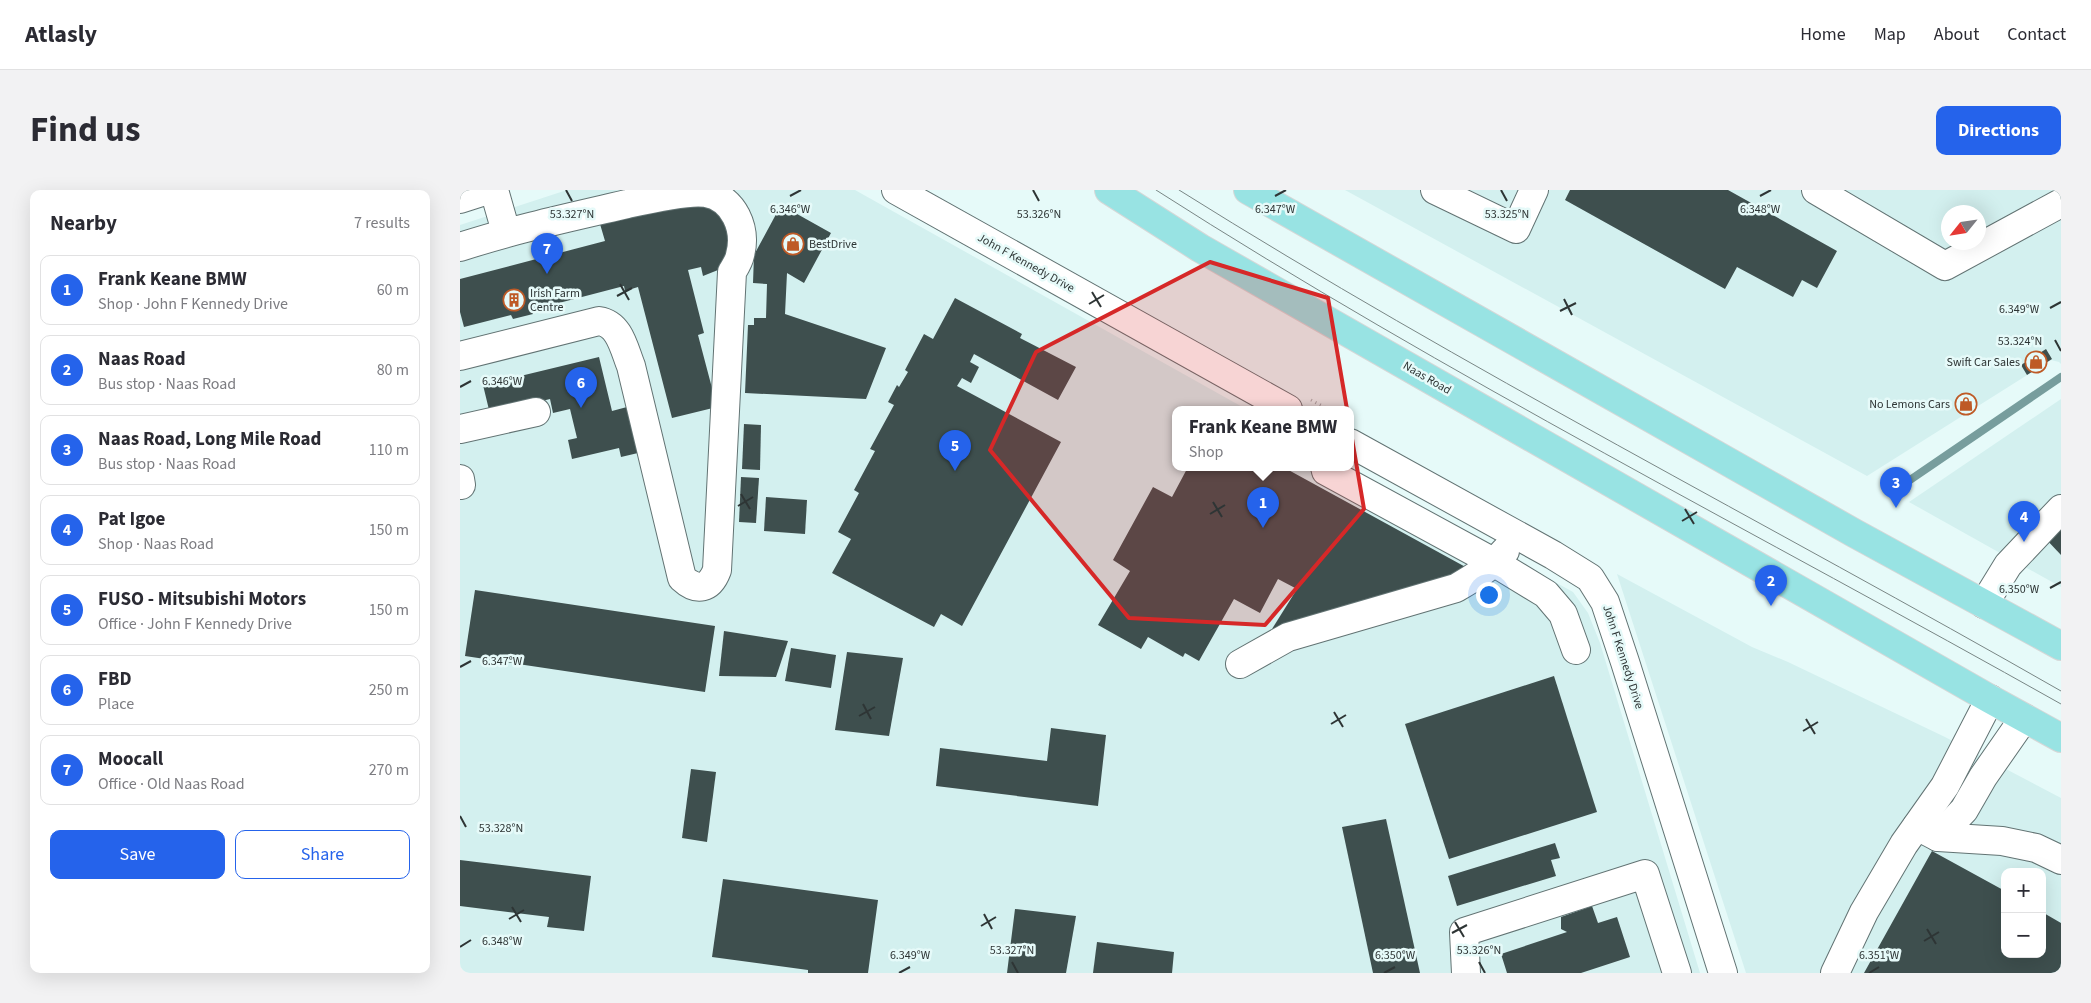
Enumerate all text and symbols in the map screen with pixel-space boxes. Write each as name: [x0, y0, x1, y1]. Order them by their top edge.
text: Atlasly: [25, 17, 97, 52]
text: Home: [1800, 22, 1846, 47]
text: Map: [1874, 22, 1906, 47]
text: About: [1934, 22, 1979, 47]
text: Contact: [2007, 22, 2066, 47]
text: Find us: [30, 105, 140, 155]
button: Directions: [1936, 106, 2061, 155]
text: 6.346°W: [770, 201, 811, 218]
text: 6.347°W: [1255, 201, 1296, 218]
text: 6.348°W: [1740, 201, 1781, 218]
north arrow: [1941, 205, 1986, 250]
text: 53.327°N: [550, 206, 594, 223]
text: 53.326°N: [1017, 206, 1061, 223]
text: 53.325°N: [1485, 206, 1529, 223]
text: Nearby: [50, 208, 117, 238]
text: 7 results: [354, 212, 410, 234]
street label: John F Kennedy Drive: [974, 229, 1078, 297]
shop icon: BestDrive: [781, 232, 805, 256]
pin: 7: [531, 233, 563, 274]
place label: BestDrive: [809, 236, 857, 253]
text: Frank Keane BMW: [98, 266, 247, 293]
text: 1: [63, 279, 71, 301]
text: 60 m: [377, 279, 409, 301]
place label: Irish Farm Centre: [530, 285, 580, 316]
building icon: Irish Farm Centre: [502, 288, 526, 312]
text: Shop · John F Kennedy Drive: [98, 293, 288, 315]
text: 6.349°W: [1999, 301, 2040, 318]
text: 53.324°N: [1998, 333, 2042, 350]
text: Naas Road: [98, 346, 186, 373]
shop icon: Swift Car Sales: [2024, 350, 2048, 374]
place label: Swift Car Sales: [1947, 354, 2020, 371]
street label: Naas Road: [1400, 357, 1454, 399]
text: 2: [63, 359, 71, 381]
text: 80 m: [377, 359, 409, 381]
pin: 6: [565, 367, 597, 408]
text: Bus stop · Naas Road: [98, 373, 236, 395]
text: 6.346°W: [482, 373, 523, 390]
shop icon: No Lemons Cars: [1954, 392, 1978, 416]
place label: No Lemons Cars: [1869, 396, 1950, 413]
popup: [1172, 406, 1354, 471]
text: Frank Keane BMW: [1189, 414, 1337, 441]
text: Naas Road, Long Mile Road: [98, 426, 322, 453]
pin: 5: [939, 430, 971, 471]
text: 3: [63, 439, 71, 461]
text: 110 m: [369, 439, 409, 461]
text: Shop: [1189, 441, 1224, 463]
text: Bus stop · Naas Road: [98, 453, 236, 475]
pin: 3: [1880, 467, 1912, 508]
pin: 1: [1247, 487, 1279, 528]
pin: 4: [2008, 501, 2040, 542]
text: Pat Igoe: [98, 506, 165, 533]
text: 4: [63, 519, 71, 541]
text: 150 m: [369, 519, 409, 541]
text: Shop · Naas Road: [98, 533, 214, 555]
pin: 2: [1755, 565, 1787, 606]
text: 6.350°W: [1999, 581, 2040, 598]
your location: [1476, 582, 1502, 608]
text: FUSO - Mitsubishi Motors: [98, 586, 306, 613]
text: 5: [63, 599, 71, 621]
text: 150 m: [369, 599, 409, 621]
street label: John F Kennedy Drive: [1598, 603, 1648, 711]
text: Office · John F Kennedy Drive: [98, 613, 292, 635]
text: 6.347°W: [482, 653, 523, 670]
text: FBD: [98, 666, 132, 693]
text: 6: [63, 679, 71, 701]
text: 250 m: [369, 679, 409, 701]
text: Place: [98, 693, 134, 715]
text: Moocall: [98, 746, 163, 773]
text: 7: [63, 759, 71, 781]
text: 270 m: [369, 759, 409, 781]
text: Office · Old Naas Road: [98, 773, 245, 795]
text: 53.328°N: [479, 820, 523, 837]
button: Save: [50, 830, 225, 879]
button: Share: [235, 830, 410, 879]
map controls: [2001, 868, 2046, 958]
button: +: [2001, 868, 2046, 913]
button: −: [2001, 913, 2046, 958]
text: 6.348°W: [482, 933, 523, 950]
text: 53.327°N: [990, 942, 1034, 959]
text: 53.326°N: [1457, 942, 1501, 959]
text: 6.349°W: [890, 947, 931, 964]
text: 6.350°W: [1375, 947, 1416, 964]
text: 6.351°W: [1859, 947, 1900, 964]

